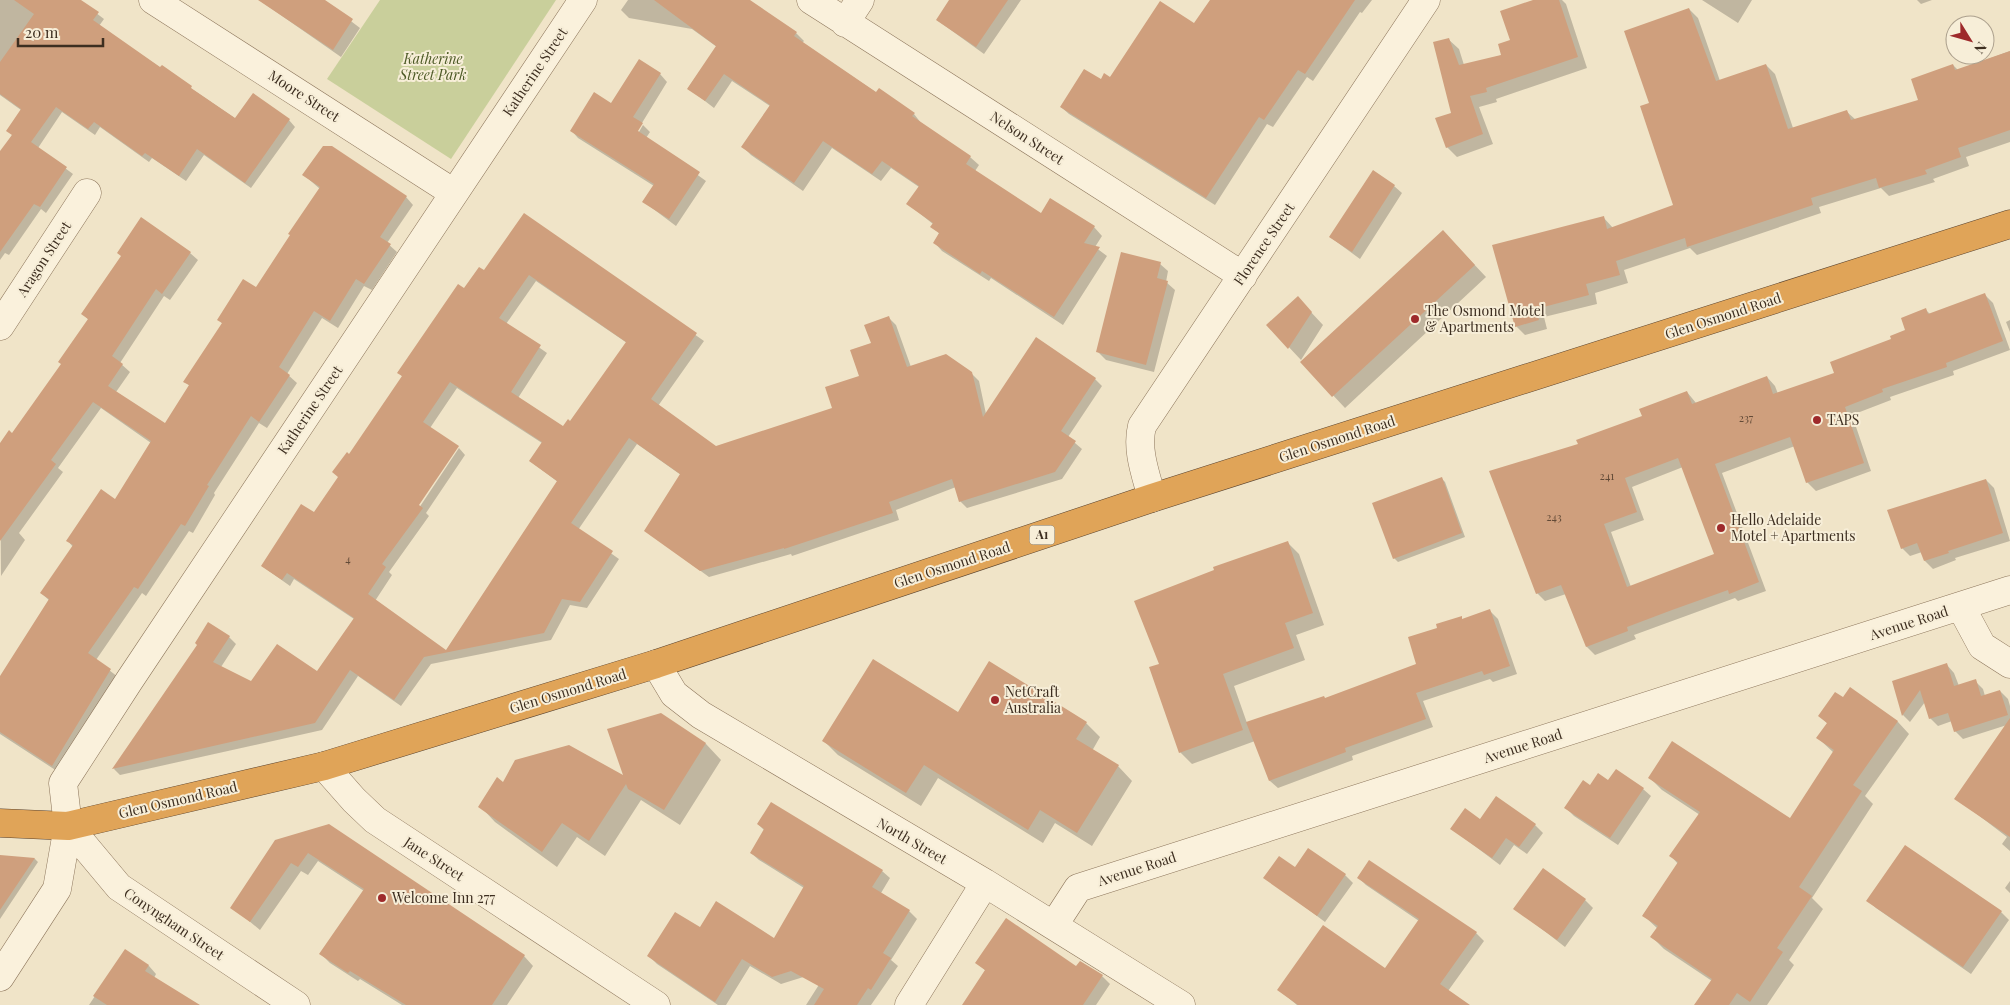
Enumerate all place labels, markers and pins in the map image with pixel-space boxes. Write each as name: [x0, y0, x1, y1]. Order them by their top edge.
place label: The Osmond Motel & Apartments: [1425, 301, 1545, 336]
marker: The Osmond Motel & Apartments: [1409, 313, 1421, 325]
place label: TAPS: [1827, 410, 1859, 429]
marker: TAPS: [1811, 414, 1823, 426]
place label: Hello Adelaide Motel + Apartments: [1731, 510, 1856, 545]
marker: Hello Adelaide Motel + Apartments: [1715, 522, 1727, 534]
place label: NetCraft Australia: [1004, 682, 1061, 717]
marker: NetCraft Australia: [989, 694, 1001, 706]
place label: Welcome Inn 277: [391, 888, 495, 907]
marker: Welcome Inn 277: [376, 892, 388, 904]

